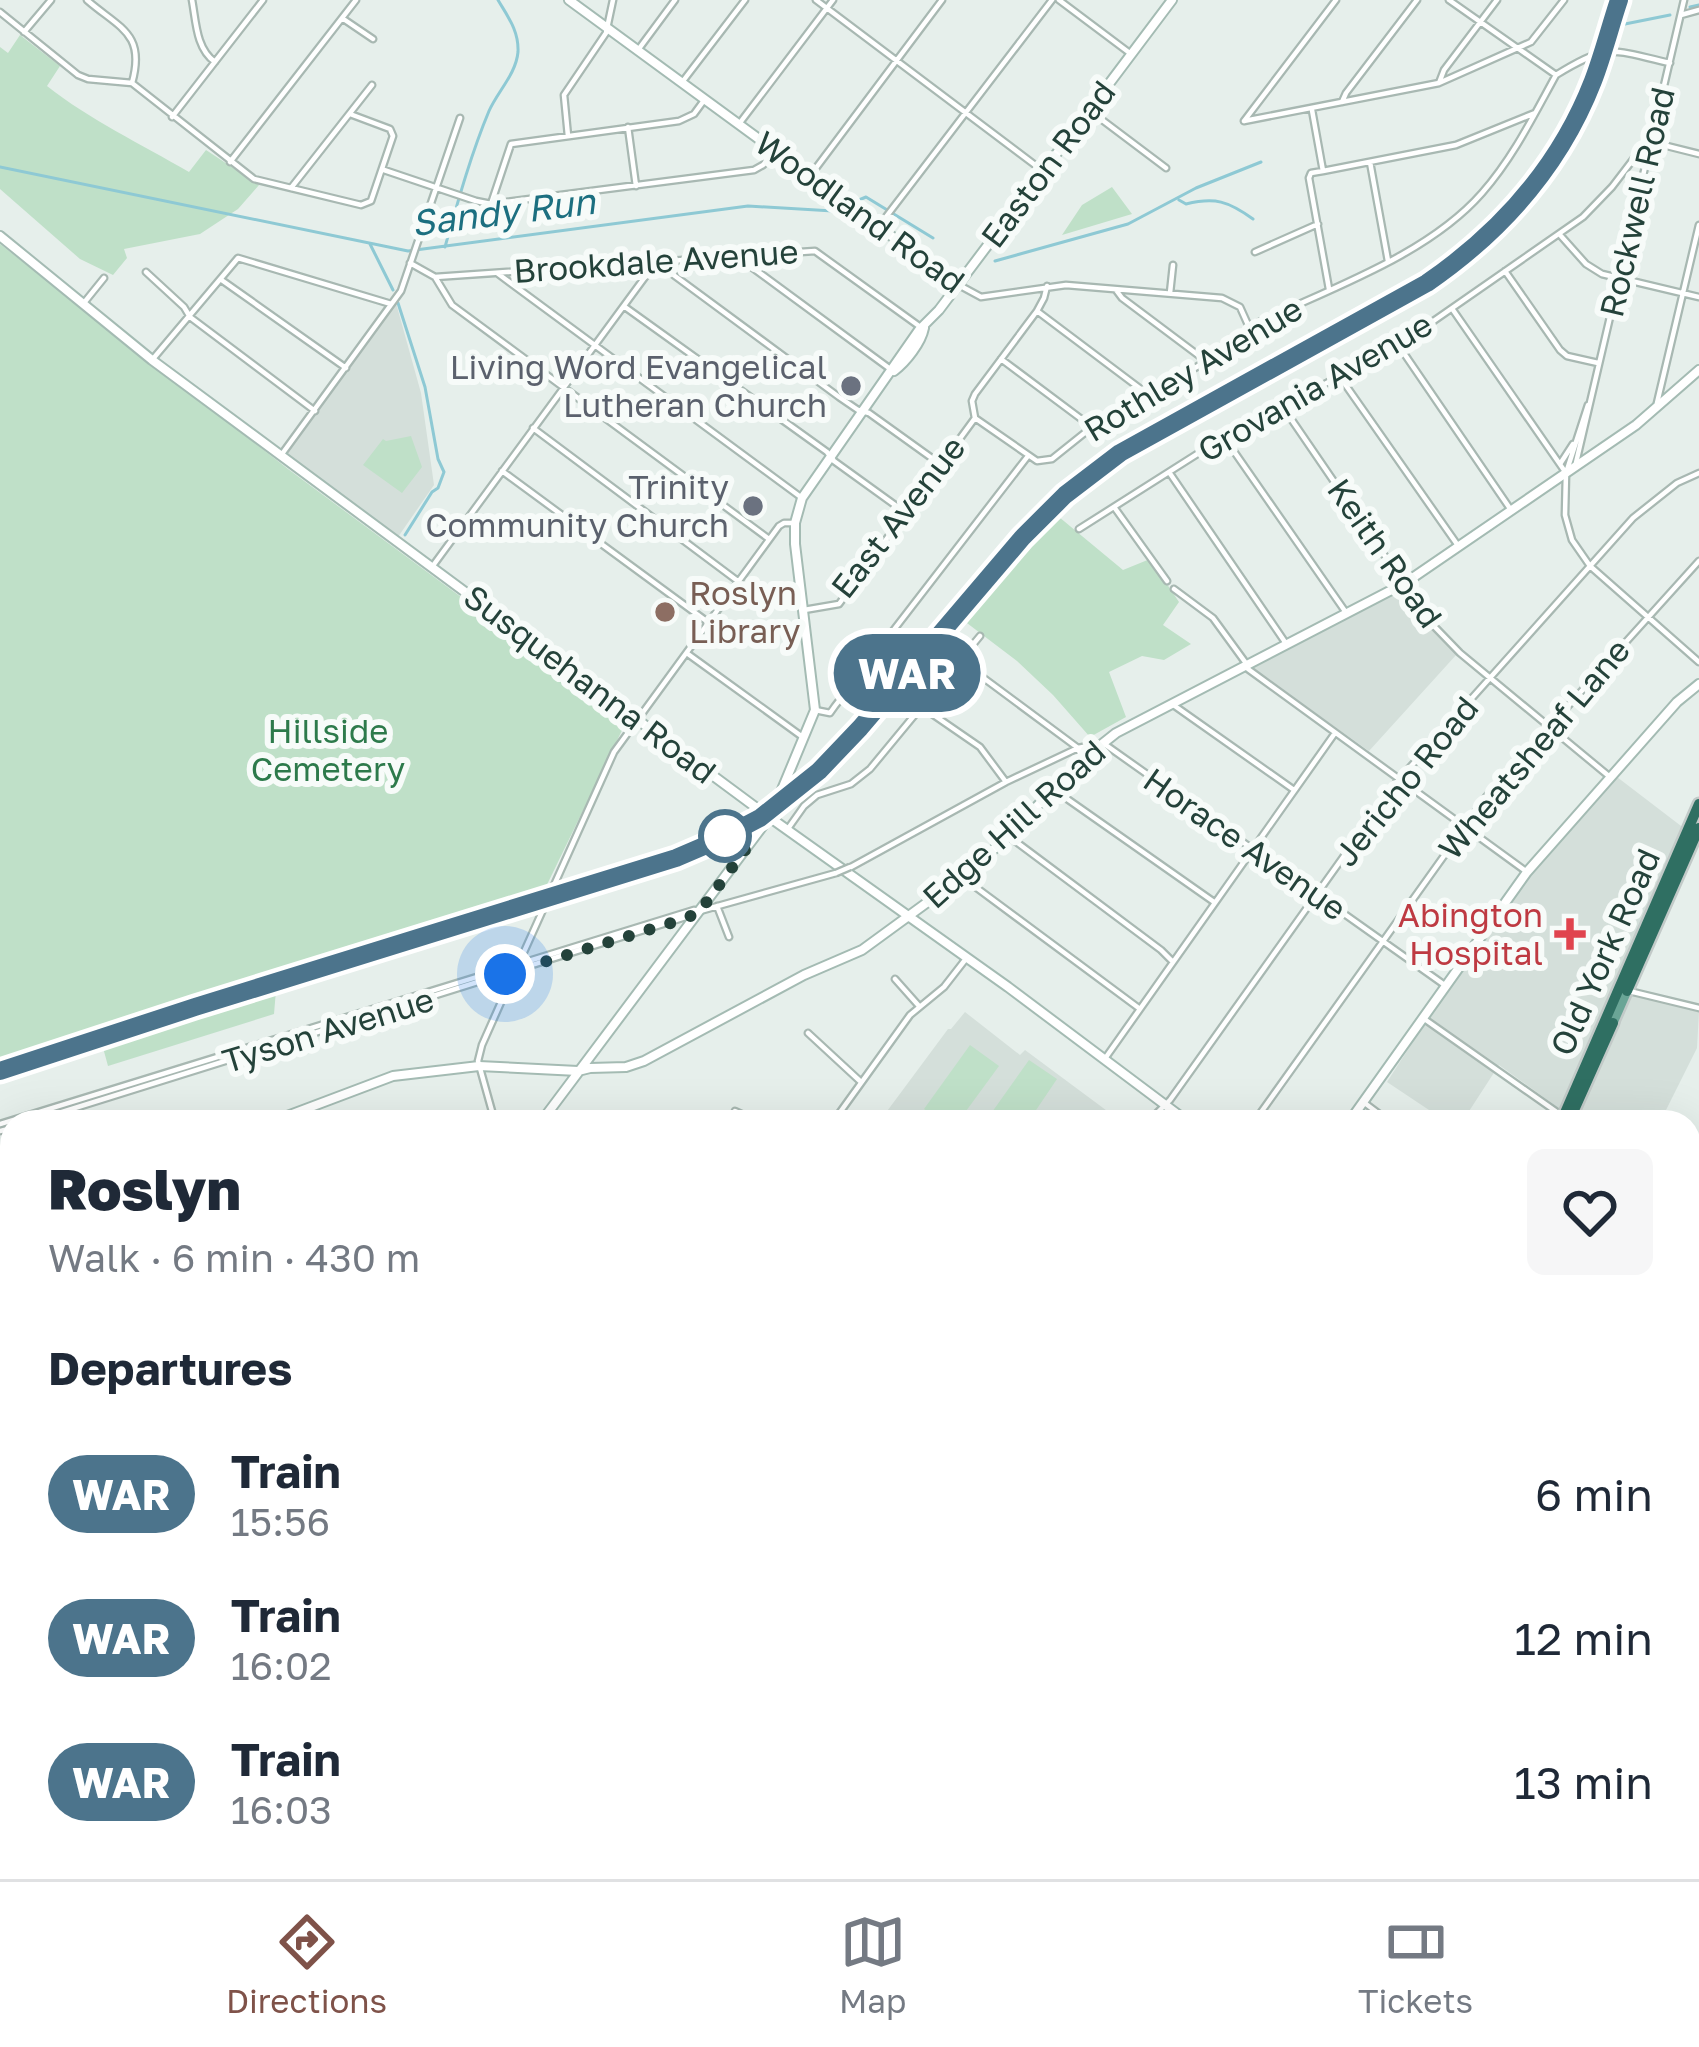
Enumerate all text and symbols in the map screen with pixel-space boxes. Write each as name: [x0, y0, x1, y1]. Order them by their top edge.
street label: Easton Road: [972, 73, 1123, 255]
street label: Rockwell Road: [1591, 83, 1682, 321]
street label: Woodland Road: [748, 123, 973, 301]
water label: Sandy Run: [409, 179, 599, 244]
street label: Brookdale Avenue: [512, 231, 800, 290]
street label: Rothley Avenue: [1077, 288, 1309, 449]
street label: Grovania Avenue: [1191, 304, 1439, 469]
place label: Living Word Evangelical Lutheran Church: [450, 347, 827, 424]
marker: Living Word Evangelical Lutheran Church: [838, 373, 864, 399]
street label: East Avenue: [823, 428, 973, 605]
place label: Trinity Community Church: [425, 467, 729, 544]
street label: Keith Road: [1320, 471, 1451, 635]
marker: Trinity Community Church: [740, 493, 766, 519]
place label: Roslyn Library: [689, 573, 800, 650]
street label: Susquehanna Road: [457, 576, 724, 791]
marker: Roslyn Library: [652, 599, 678, 625]
street label: Wheatsheaf Lane: [1430, 631, 1637, 867]
line badge: WAR: [838, 634, 976, 712]
text: WAR: [858, 648, 956, 698]
street label: Jericho Road: [1326, 688, 1486, 873]
park label: Hillside Cemetery: [251, 711, 405, 788]
street label: Edge Hill Road: [914, 732, 1113, 916]
street label: Horace Avenue: [1137, 759, 1354, 928]
unlabelled marker: [700, 811, 750, 861]
street label: Old York Road: [1542, 842, 1668, 1061]
place label: Abington Hospital: [1398, 895, 1543, 972]
marker: Abington Hospital: [1554, 918, 1586, 950]
your location: [475, 944, 535, 1004]
street label: Tyson Avenue: [218, 979, 438, 1080]
button: heart: [1527, 1149, 1653, 1275]
text: Roslyn: [48, 1154, 241, 1223]
text: Walk · 6 min · 430 m: [48, 1234, 420, 1281]
text: Departures: [48, 1341, 292, 1395]
text: Train: [231, 1444, 341, 1498]
text: 6 min: [1535, 1467, 1653, 1521]
text: WAR: [72, 1469, 171, 1519]
text: 15:56: [231, 1498, 330, 1545]
text: Train: [231, 1588, 341, 1642]
text: 12 min: [1514, 1611, 1653, 1665]
text: WAR: [72, 1613, 171, 1663]
text: 16:02: [231, 1642, 332, 1689]
text: Train: [231, 1732, 341, 1786]
text: 13 min: [1514, 1755, 1653, 1809]
text: WAR: [72, 1757, 171, 1807]
text: 16:03: [231, 1786, 332, 1833]
tab: Directions: [226, 1909, 387, 2020]
tab: Map: [839, 1909, 906, 2020]
tab: Tickets: [1358, 1909, 1473, 2020]

